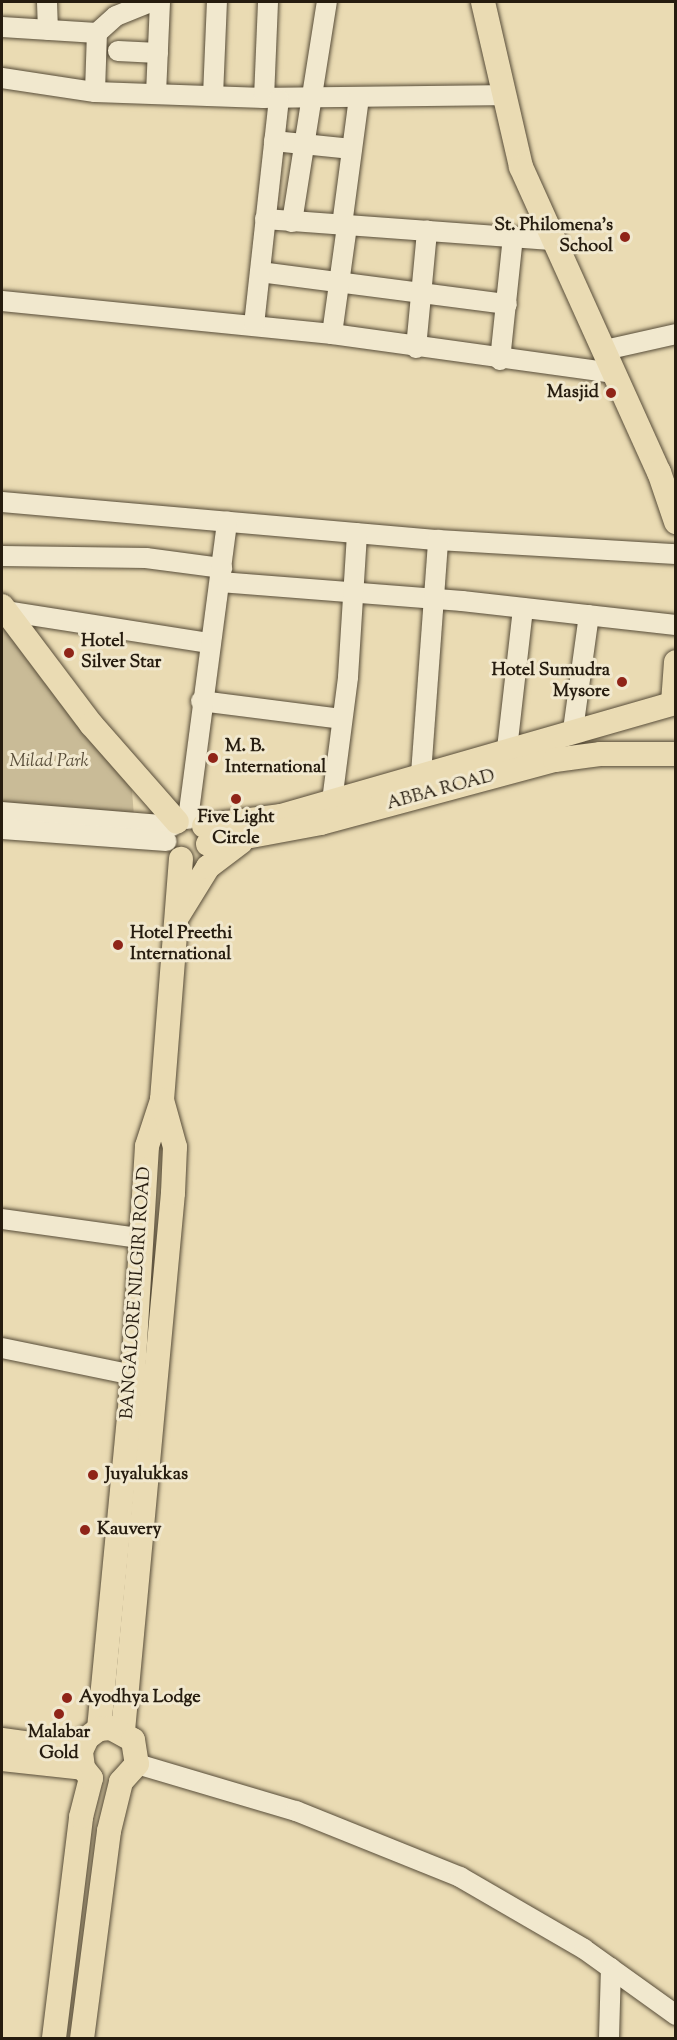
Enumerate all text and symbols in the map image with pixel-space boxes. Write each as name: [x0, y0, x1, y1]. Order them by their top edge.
place label: St. Philomena's School: [494, 216, 613, 258]
marker: St. Philomena's School: [618, 230, 632, 244]
place label: Masjid: [547, 382, 599, 404]
marker: Masjid: [604, 386, 618, 400]
place label: Hotel Silver Star: [81, 632, 161, 674]
marker: Hotel Silver Star: [62, 646, 76, 660]
place label: Hotel Sumudra Mysore: [491, 661, 610, 704]
marker: Hotel Sumudra Mysore: [615, 675, 629, 689]
place label: M. B. International: [225, 737, 326, 780]
park label: Milad Park: [9, 751, 89, 773]
marker: M. B. International: [206, 751, 220, 765]
street label: ABBA ROAD: [385, 766, 497, 816]
marker: Five Light Circle: [229, 792, 243, 806]
place label: Five Light Circle: [197, 808, 275, 850]
place label: Hotel Preethi International: [130, 924, 232, 966]
marker: Hotel Preethi International: [111, 938, 125, 952]
street label: BANGALORE NILGIRI ROAD: [117, 1166, 157, 1420]
place label: Juyalukkas: [105, 1464, 188, 1486]
marker: Juyalukkas: [86, 1468, 100, 1482]
place label: Kauvery: [97, 1519, 161, 1541]
marker: Kauvery: [78, 1523, 92, 1537]
place label: Ayodhya Lodge: [79, 1687, 201, 1709]
marker: Ayodhya Lodge: [60, 1691, 74, 1705]
marker: Malabar Gold: [52, 1707, 66, 1721]
place label: Malabar Gold: [28, 1723, 90, 1766]

